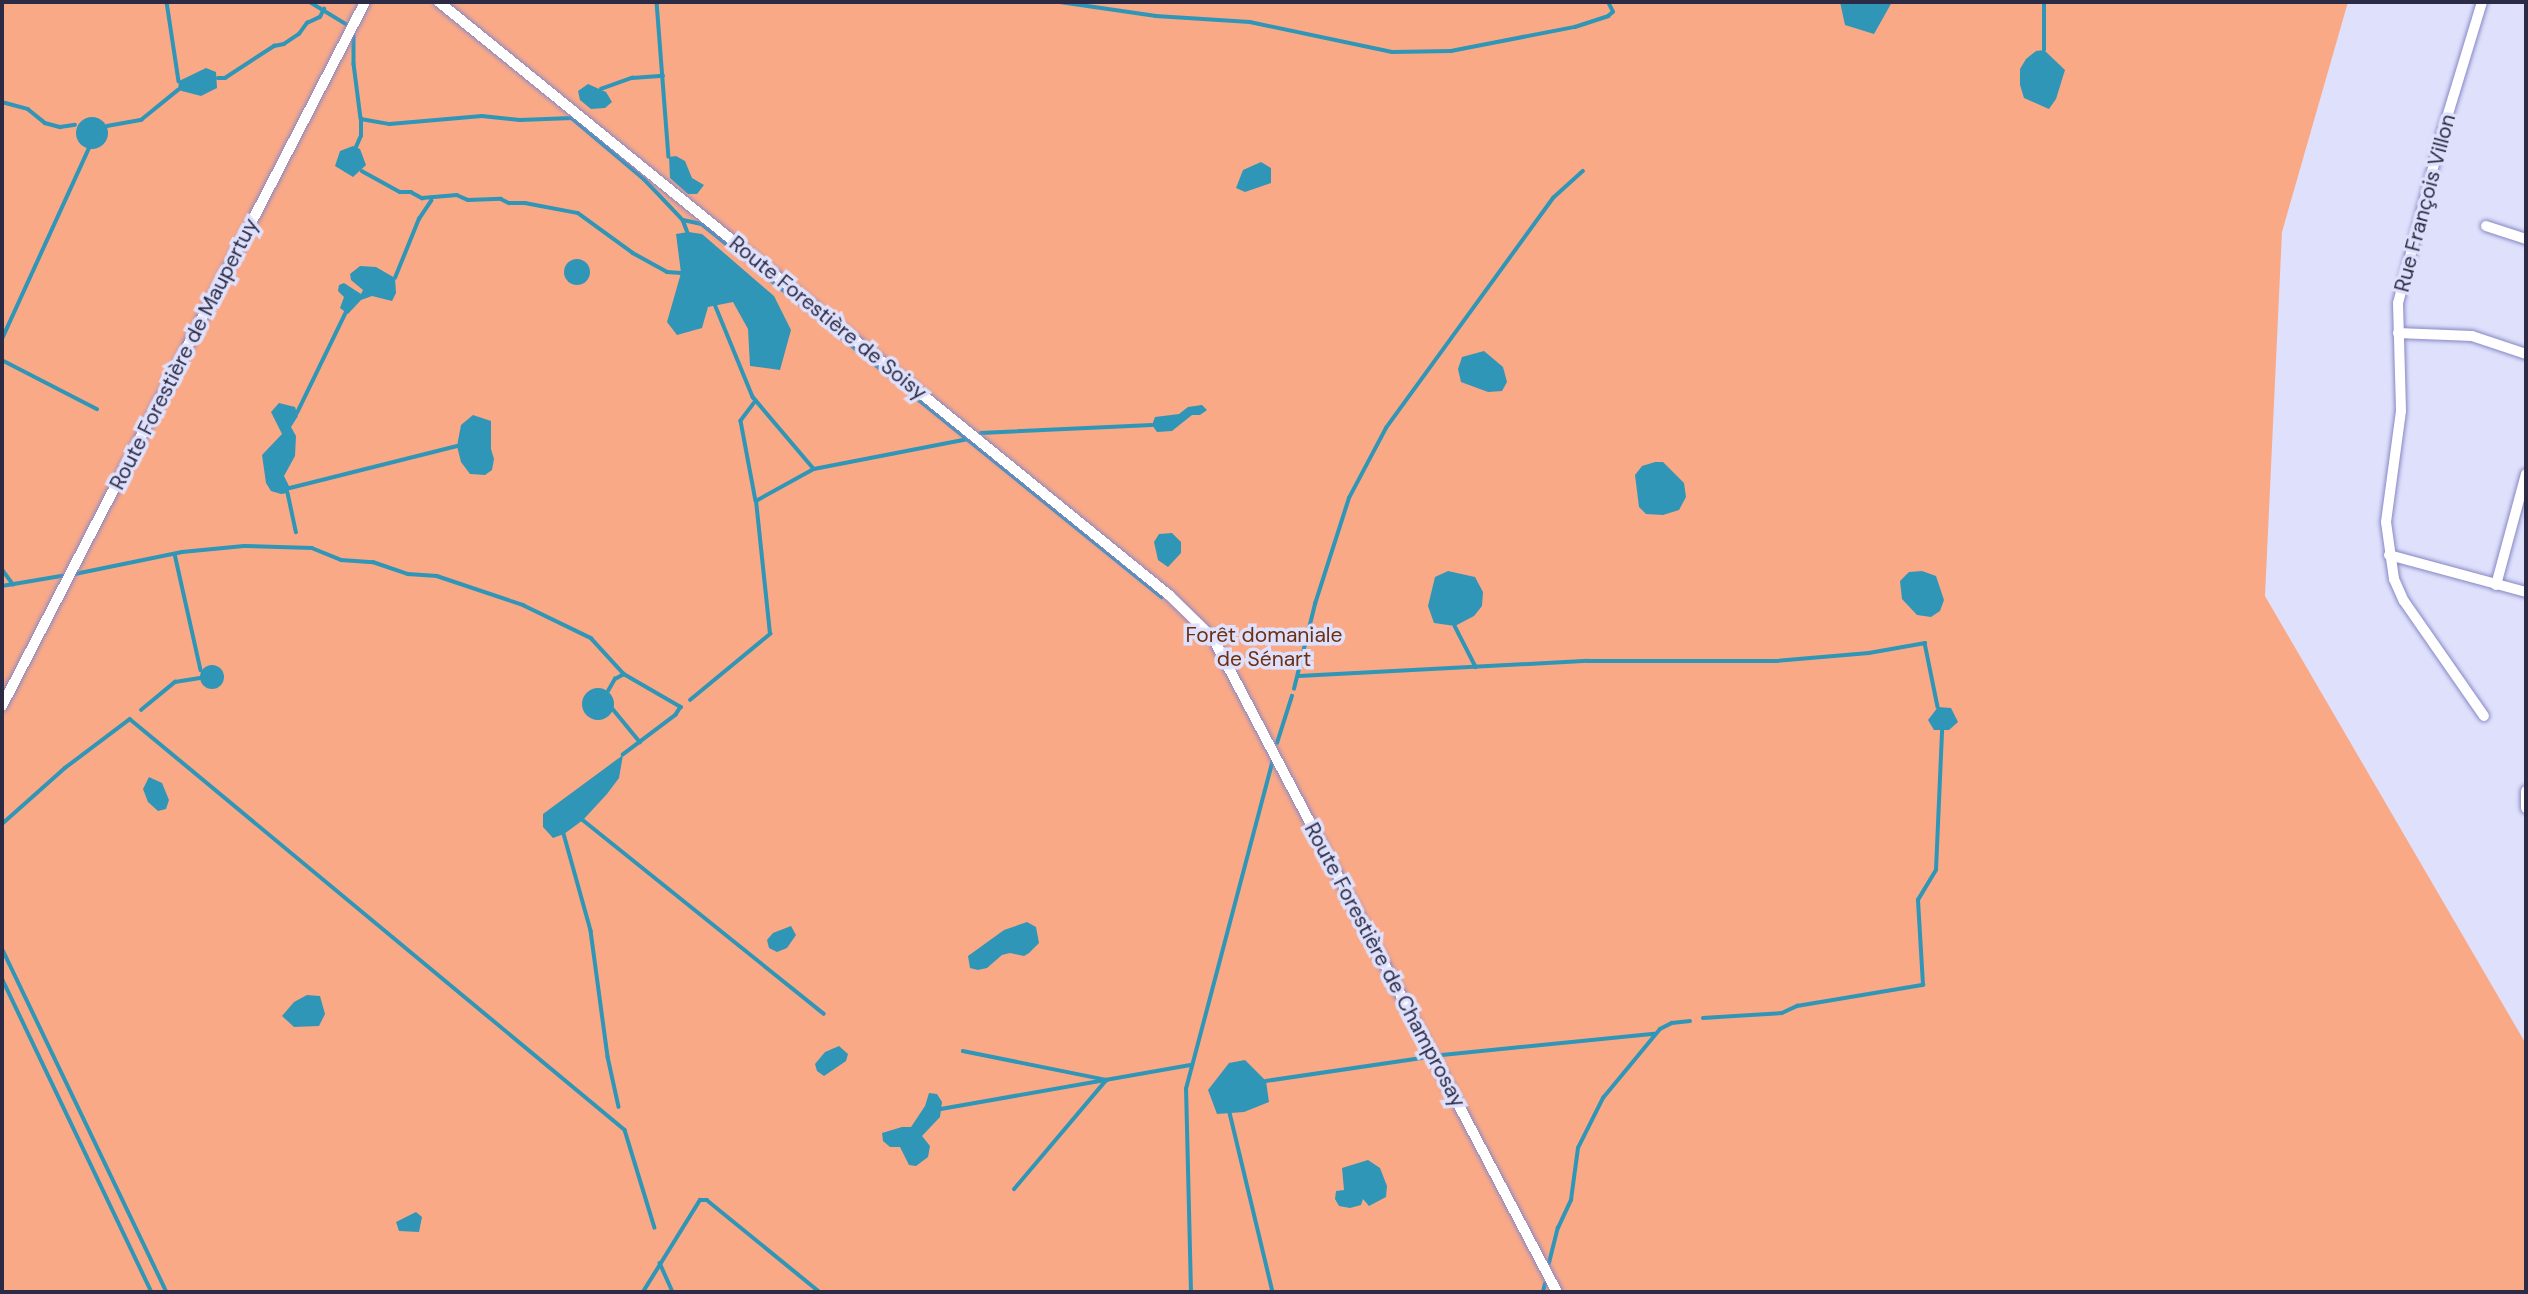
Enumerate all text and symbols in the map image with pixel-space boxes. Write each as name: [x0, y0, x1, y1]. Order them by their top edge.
street label: Rue François Villon: [2389, 111, 2461, 295]
street label: Route Forestière de Maupertuy: [104, 214, 264, 494]
street label: Route Forestière de Soisy: [724, 231, 932, 405]
park label: Forêt domaniale de Sénart: [1186, 622, 1342, 672]
street label: Route Forestière de Champrosay: [1299, 818, 1471, 1112]

